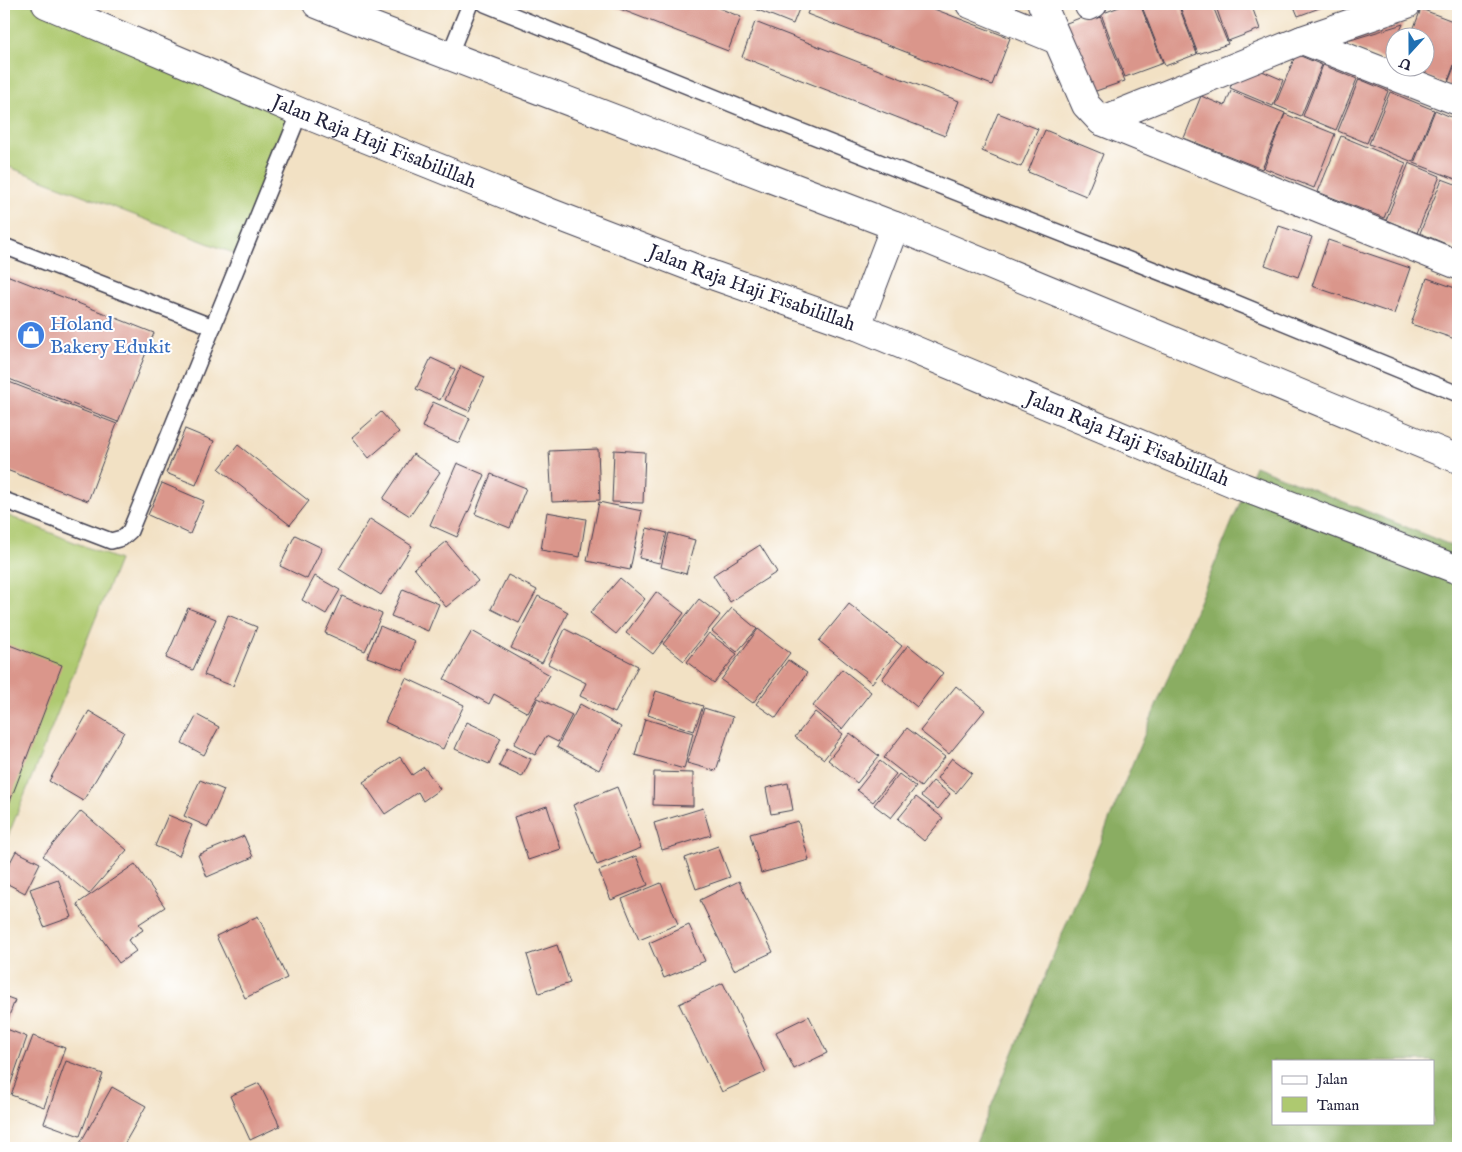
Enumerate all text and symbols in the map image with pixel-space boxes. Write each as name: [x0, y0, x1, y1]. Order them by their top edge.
north arrow: [1384, 28, 1434, 78]
text: U: [1396, 52, 1415, 74]
street label: Jalan Raja Haji Fisabilillah: [266, 88, 480, 194]
street label: Jalan Raja Haji Fisabilillah: [643, 238, 859, 337]
place label: Holand Bakery Edukit: [50, 312, 171, 360]
shop icon: Holand Bakery Edukit: [16, 320, 46, 350]
street label: Jalan Raja Haji Fisabilillah: [1020, 385, 1233, 493]
legend: [1272, 1060, 1434, 1124]
text: Jalan: [1315, 1070, 1348, 1089]
text: Taman: [1317, 1096, 1359, 1115]

